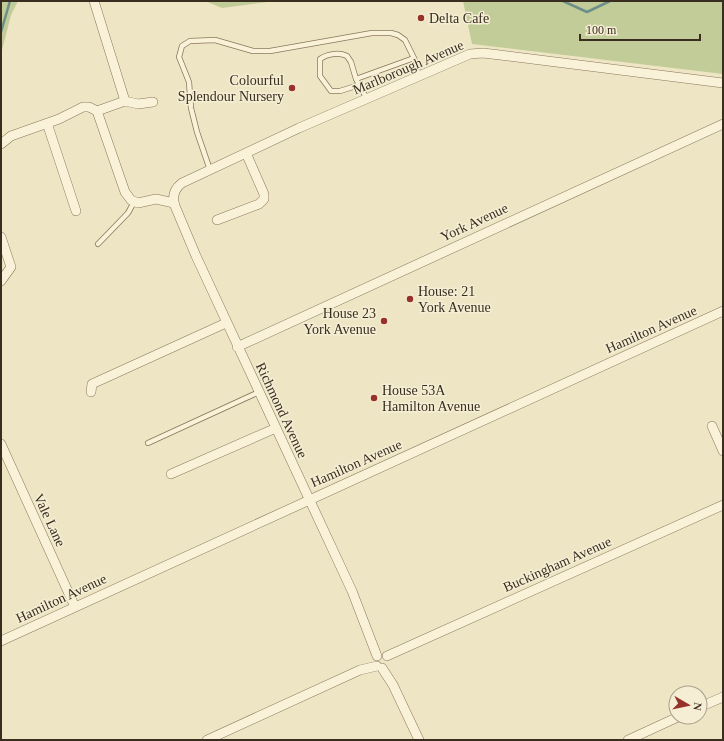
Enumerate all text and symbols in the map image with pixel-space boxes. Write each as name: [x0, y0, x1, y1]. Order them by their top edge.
place label: Delta Cafe: [429, 11, 489, 26]
marker: Delta Cafe: [416, 13, 426, 23]
scale bar: [580, 16, 700, 42]
text: 100 m: [586, 23, 617, 37]
street label: Marlborough Avenue: [350, 37, 466, 98]
place label: Colourful Splendour Nursery: [178, 73, 284, 104]
marker: Colourful Splendour Nursery: [287, 83, 297, 93]
street label: York Avenue: [438, 200, 510, 245]
place label: House: 21 York Avenue: [418, 284, 491, 315]
marker: House: 21 York Avenue: [405, 294, 415, 304]
street label: Hamilton Avenue: [603, 303, 699, 356]
place label: House 23 York Avenue: [303, 306, 376, 337]
marker: House 23 York Avenue: [379, 316, 389, 326]
street label: Richmond Avenue: [253, 360, 310, 460]
place label: House 53A Hamilton Avenue: [382, 383, 480, 414]
marker: House 53A Hamilton Avenue: [369, 393, 379, 403]
street label: Hamilton Avenue: [308, 437, 404, 490]
street label: Vale Lane: [31, 492, 68, 549]
street label: Buckingham Avenue: [501, 534, 614, 595]
street label: Hamilton Avenue: [14, 571, 109, 626]
north arrow: [668, 685, 708, 725]
text: N: [691, 702, 704, 711]

